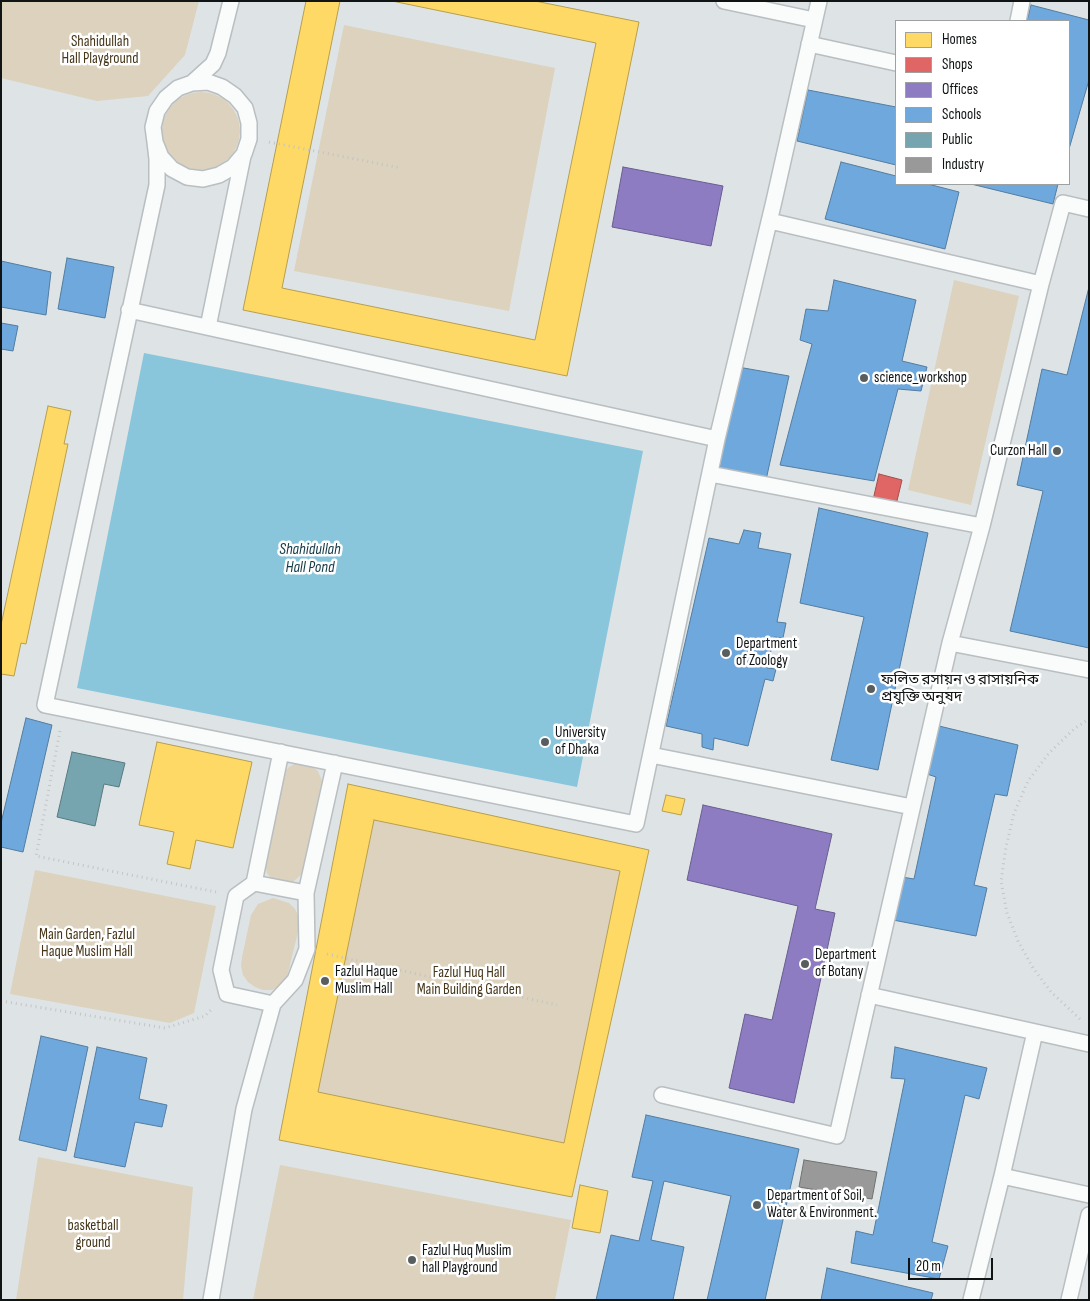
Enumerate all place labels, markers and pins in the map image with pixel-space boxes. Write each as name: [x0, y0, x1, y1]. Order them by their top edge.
place label: science_workshop: [874, 369, 967, 387]
marker: science_workshop: [858, 372, 870, 384]
place label: Curzon Hall: [990, 442, 1047, 460]
marker: Curzon Hall: [1051, 445, 1063, 457]
place label: Department of Zoology: [736, 635, 797, 670]
marker: Department of Zoology: [720, 647, 732, 659]
place label: ফলিত রসায়ন ও রাসায়নিক প্রযুক্তি অনুষদ: [881, 671, 1039, 706]
marker: ফলিত রসায়ন ও রাসায়নিক প্রযুক্তি অনুষদ: [865, 683, 877, 695]
place label: University of Dhaka: [555, 724, 606, 759]
marker: University of Dhaka: [539, 736, 551, 748]
place label: Department of Botany: [815, 946, 876, 981]
marker: Department of Botany: [799, 958, 811, 970]
place label: Fazlul Haque Muslim Hall: [335, 963, 398, 998]
marker: Fazlul Haque Muslim Hall: [319, 975, 331, 987]
place label: Department of Soil, Water & Environment.: [767, 1187, 877, 1222]
marker: Department of Soil, Water & Environment.: [751, 1199, 763, 1211]
place label: Fazlul Huq Muslim hall Playground: [422, 1242, 511, 1277]
marker: Fazlul Huq Muslim hall Playground: [406, 1254, 418, 1266]

